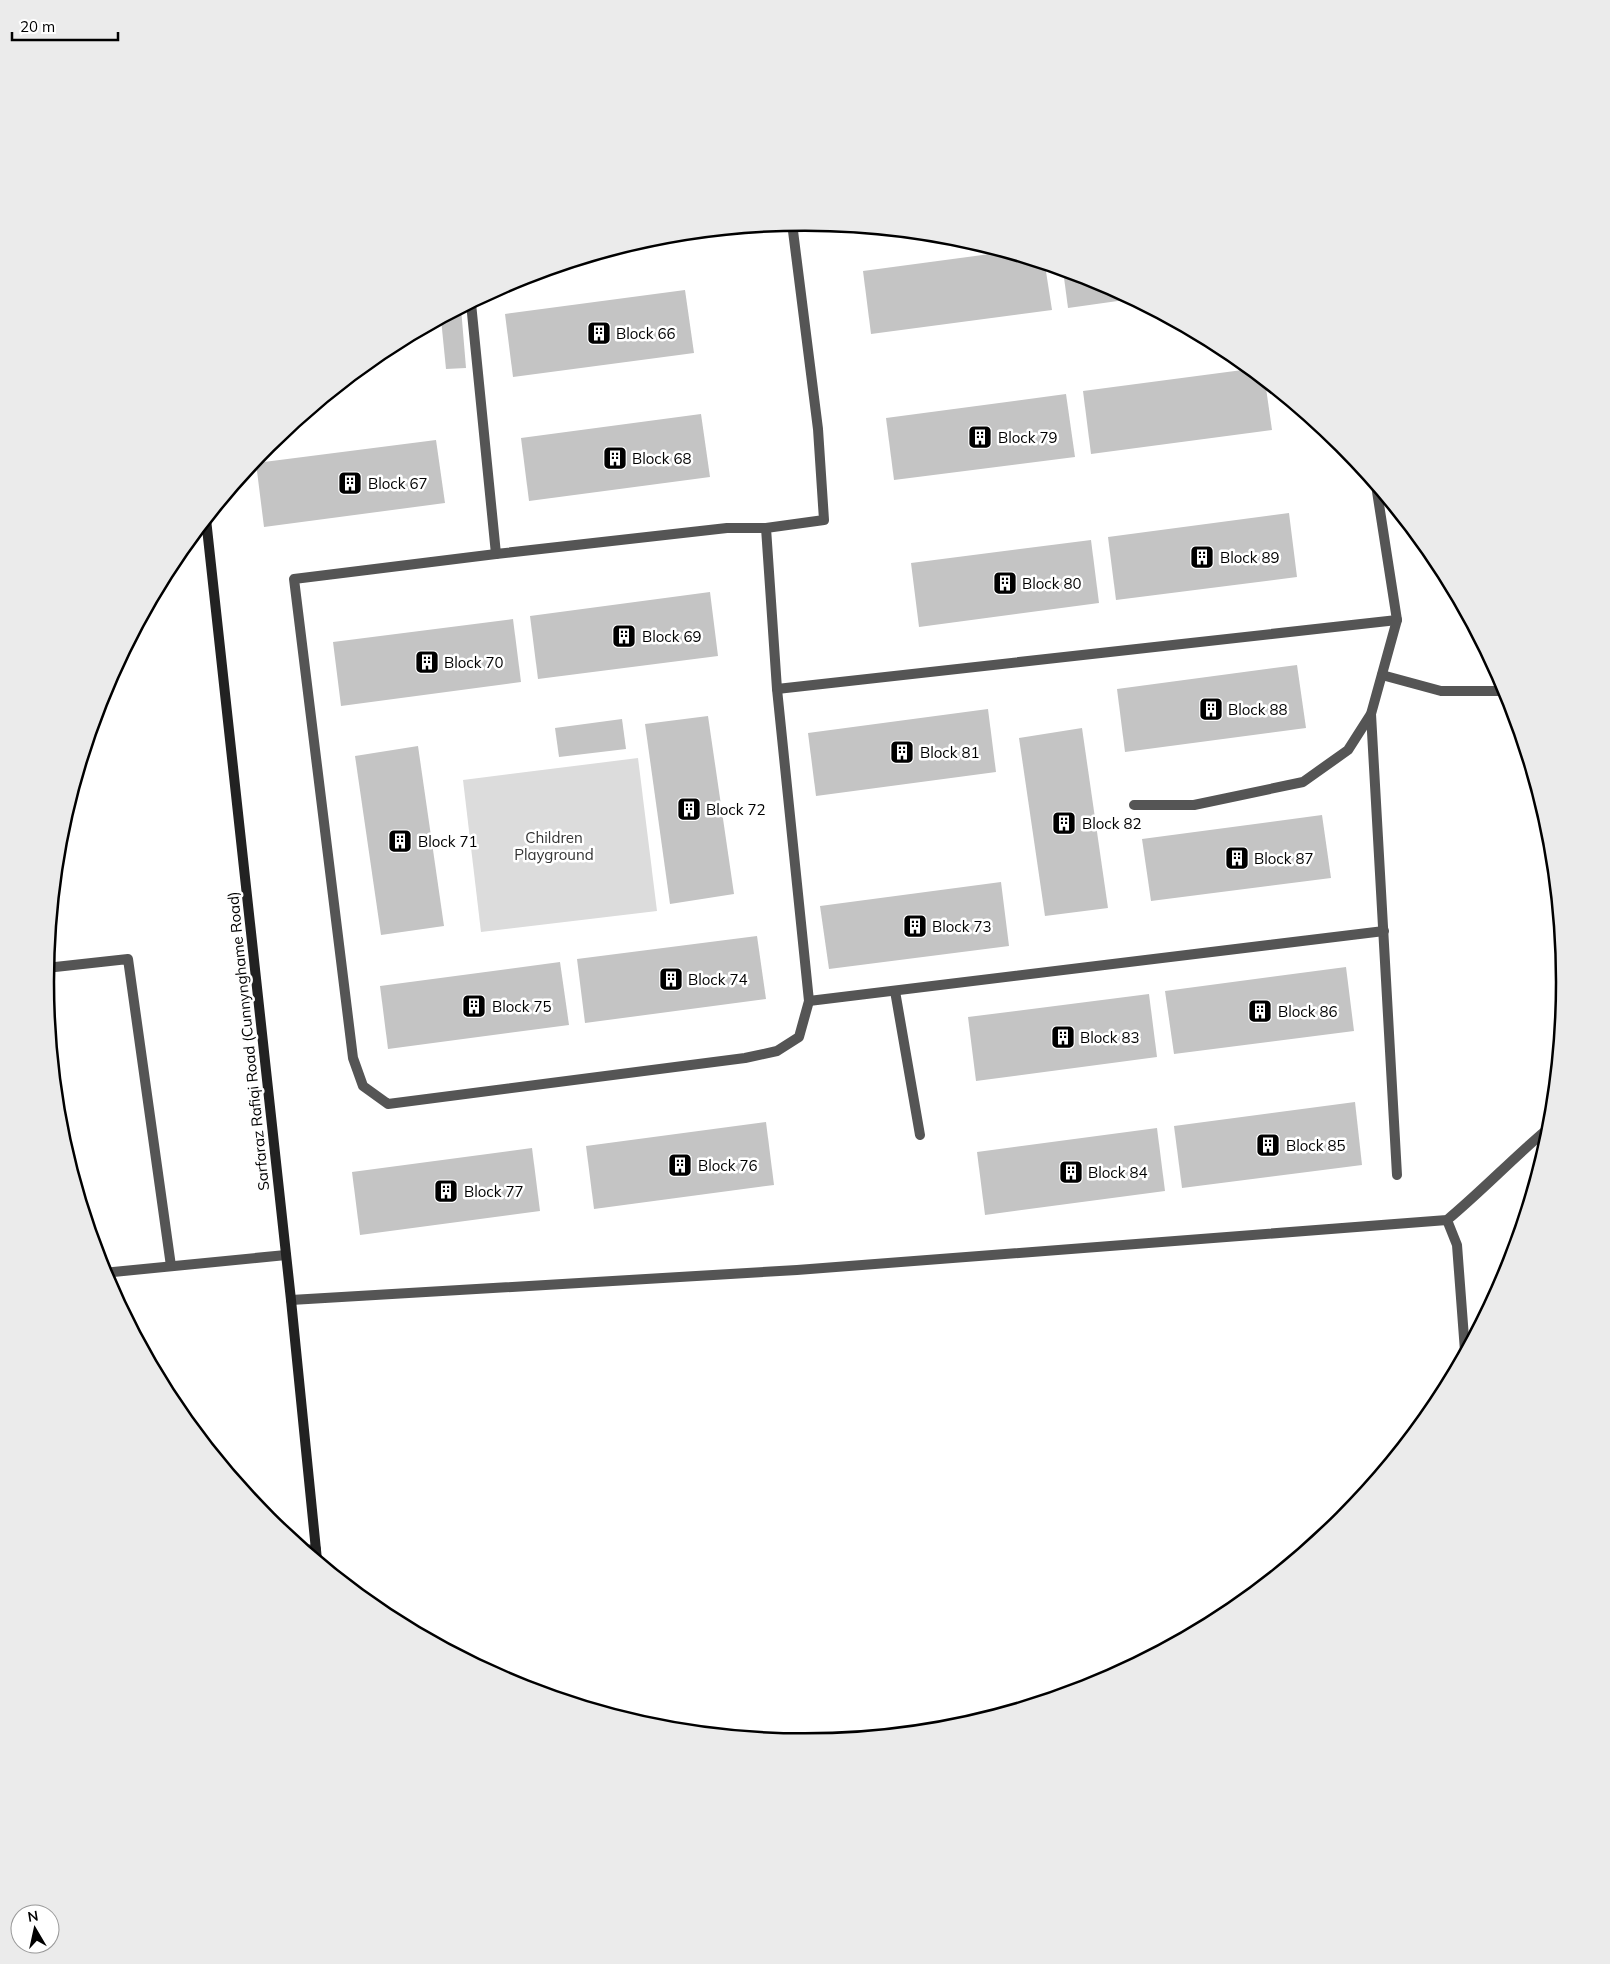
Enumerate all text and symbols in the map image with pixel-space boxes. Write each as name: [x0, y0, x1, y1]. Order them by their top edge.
scale bar: [12, 10, 119, 42]
text: 20 m: [20, 17, 55, 36]
building icon: Block 66: [586, 320, 612, 346]
place label: Block 66: [616, 324, 675, 343]
building icon: Block 79: [967, 424, 993, 450]
place label: Block 79: [998, 428, 1057, 447]
building icon: Block 68: [602, 445, 628, 471]
place label: Block 68: [632, 449, 691, 468]
building icon: Block 67: [337, 470, 363, 496]
place label: Block 67: [368, 474, 427, 493]
building icon: Block 89: [1189, 544, 1215, 570]
place label: Block 89: [1220, 548, 1279, 567]
building icon: Block 80: [992, 570, 1018, 596]
place label: Block 80: [1022, 574, 1081, 593]
building icon: Block 69: [611, 623, 637, 649]
place label: Block 69: [642, 627, 701, 646]
building icon: Block 70: [414, 649, 440, 675]
place label: Block 70: [444, 653, 503, 672]
building icon: Block 88: [1198, 696, 1224, 722]
place label: Block 88: [1228, 700, 1287, 719]
building icon: Block 81: [889, 739, 915, 765]
place label: Block 81: [920, 743, 979, 762]
building icon: Block 72: [676, 796, 702, 822]
place label: Block 72: [706, 800, 765, 819]
building icon: Block 82: [1051, 810, 1077, 836]
place label: Block 82: [1082, 814, 1141, 833]
building icon: Block 71: [387, 828, 413, 854]
park label: Children Playground: [514, 828, 594, 864]
place label: Block 71: [418, 832, 477, 851]
building icon: Block 87: [1224, 845, 1250, 871]
place label: Block 87: [1254, 849, 1313, 868]
street label: Sarfaraz Rafiqi Road (Cunnynghame Road): [223, 891, 273, 1191]
building icon: Block 73: [902, 913, 928, 939]
place label: Block 73: [932, 917, 991, 936]
building icon: Block 74: [658, 966, 684, 992]
place label: Block 74: [688, 970, 747, 989]
building icon: Block 75: [461, 993, 487, 1019]
place label: Block 75: [492, 997, 551, 1016]
building icon: Block 86: [1247, 998, 1273, 1024]
place label: Block 86: [1278, 1002, 1337, 1021]
building icon: Block 83: [1050, 1024, 1076, 1050]
place label: Block 83: [1080, 1028, 1139, 1047]
building icon: Block 85: [1255, 1132, 1281, 1158]
place label: Block 85: [1286, 1136, 1345, 1155]
building icon: Block 76: [667, 1152, 693, 1178]
place label: Block 76: [698, 1156, 757, 1175]
building icon: Block 84: [1058, 1159, 1084, 1185]
place label: Block 84: [1088, 1163, 1147, 1182]
building icon: Block 77: [433, 1178, 459, 1204]
place label: Block 77: [464, 1182, 523, 1201]
north arrow: [10, 1904, 60, 1954]
text: N: [26, 1906, 40, 1926]

